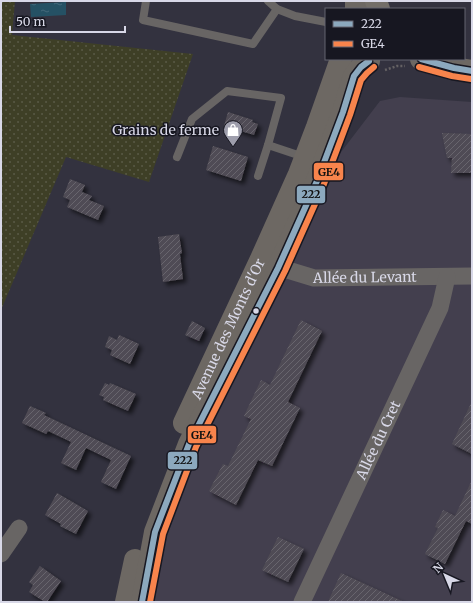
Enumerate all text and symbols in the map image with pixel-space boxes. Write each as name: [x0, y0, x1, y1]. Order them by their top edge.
scale bar: [10, 8, 125, 34]
legend: [325, 8, 465, 60]
text: 50 m: [16, 14, 45, 29]
text: 222: [361, 16, 382, 31]
text: GE4: [361, 36, 385, 51]
shop icon: Grains de ferme: [222, 119, 244, 147]
place label: Grains de ferme: [112, 121, 219, 139]
line badge: GE4: [313, 162, 344, 181]
text: GE4: [318, 165, 340, 179]
line badge: 222: [296, 185, 326, 204]
text: 222: [301, 187, 321, 201]
street label: Avenue des Monts d'Or: [187, 256, 269, 403]
street label: Allée du Levant: [312, 268, 417, 287]
unlabelled marker: [251, 306, 261, 316]
street label: Allée du Cret: [351, 397, 405, 483]
line badge: GE4: [187, 425, 217, 444]
text: GE4: [191, 428, 213, 442]
line badge: 222: [167, 451, 198, 470]
text: 222: [173, 453, 193, 467]
north arrow: [425, 555, 465, 595]
text: N: [430, 560, 446, 576]

